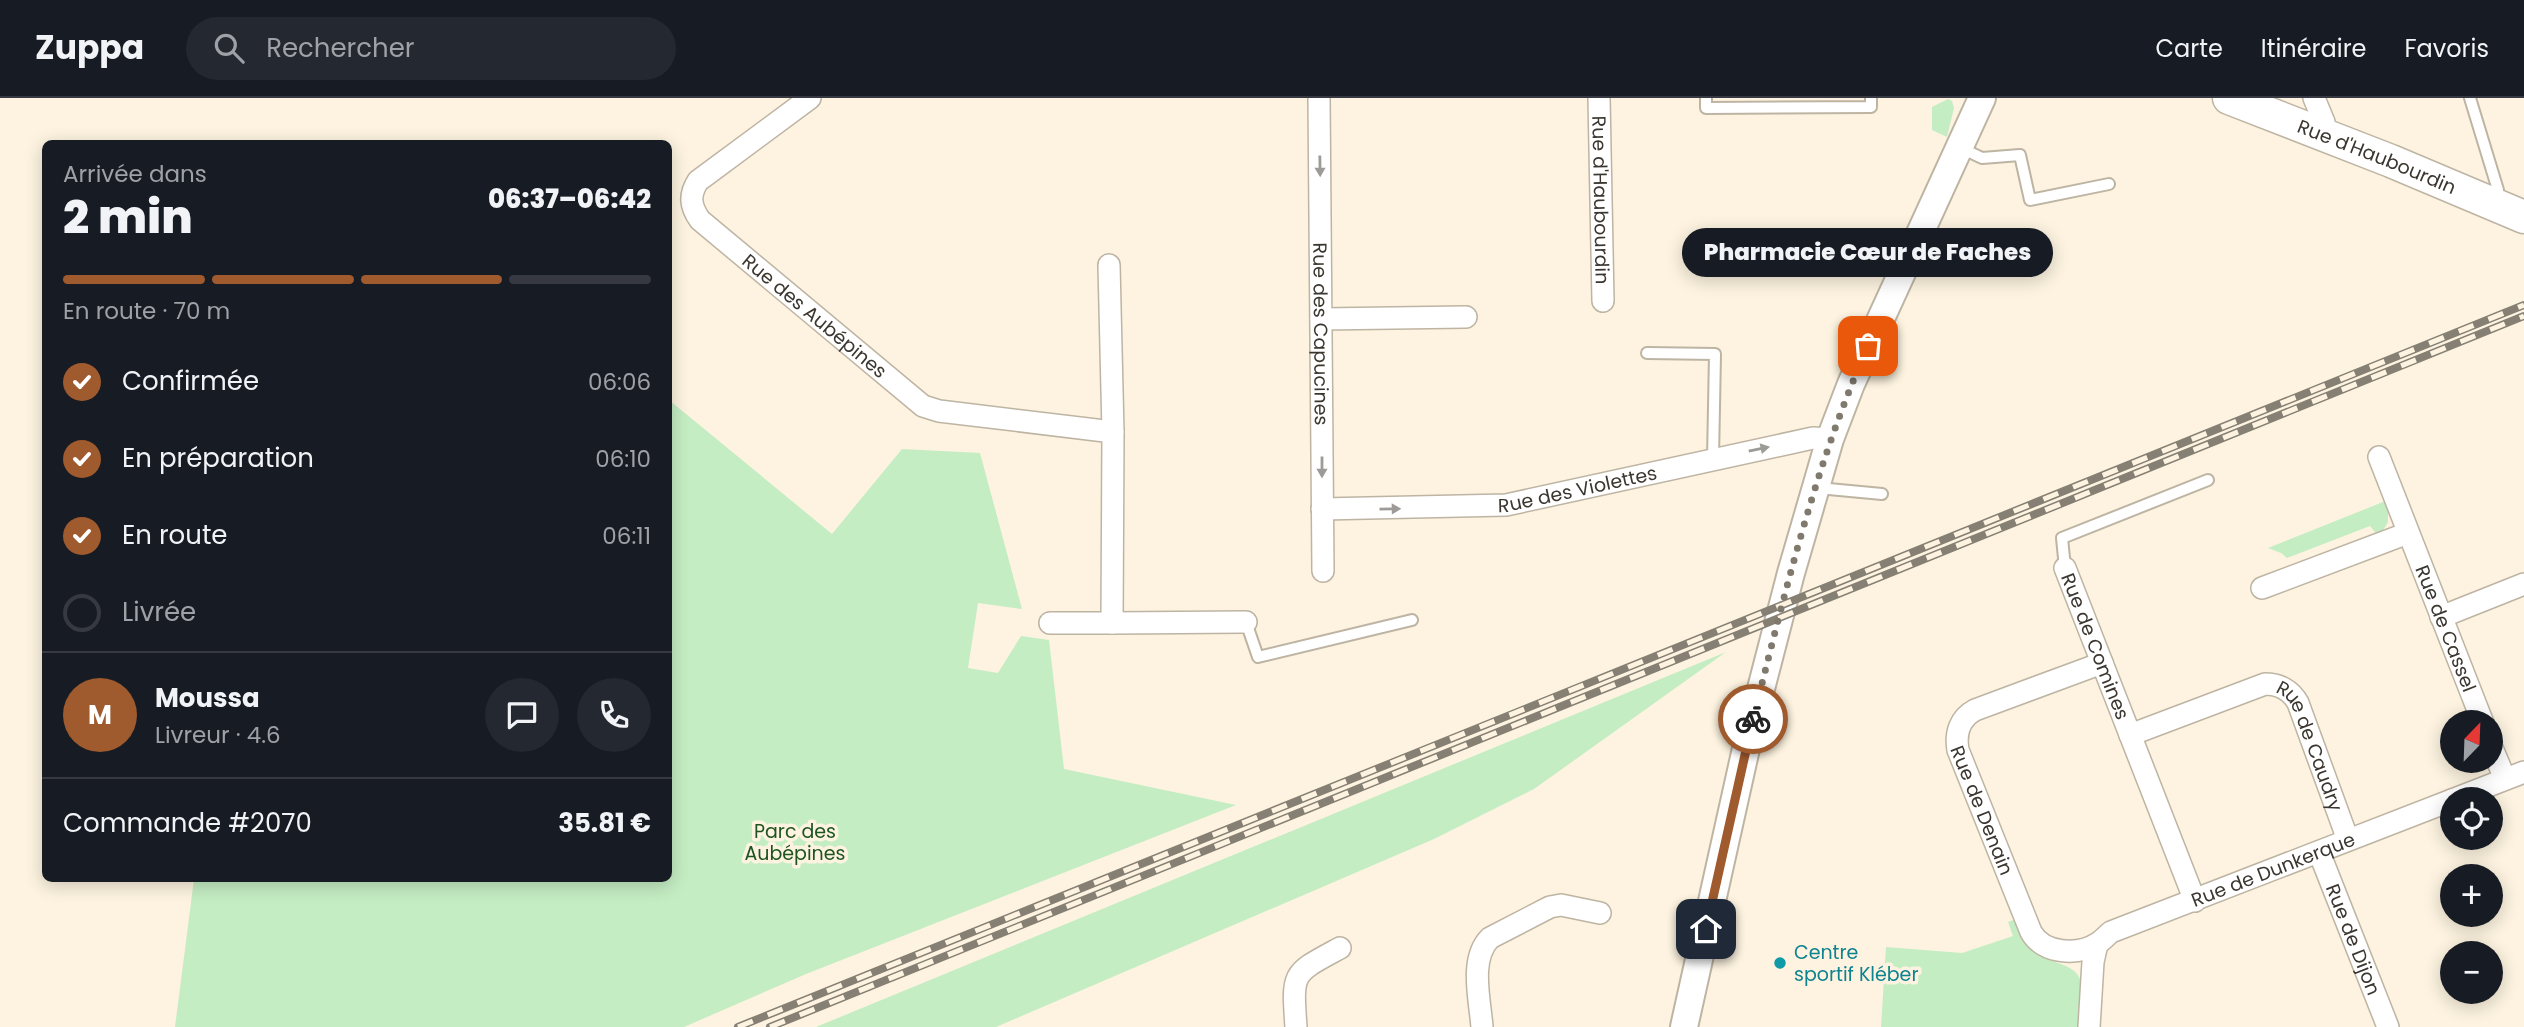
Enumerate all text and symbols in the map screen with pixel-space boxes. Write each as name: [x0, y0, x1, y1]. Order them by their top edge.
search box: [186, 17, 676, 80]
text: Zuppa: [35, 24, 144, 71]
icon: search: [210, 29, 248, 67]
text: Rechercher: [266, 30, 415, 66]
text: Carte: [2155, 32, 2223, 65]
text: Itinéraire: [2261, 32, 2366, 65]
text: Favoris: [2404, 32, 2489, 65]
street label: Rue d'Haubourdin: [2294, 112, 2460, 200]
street label: Rue d'Haubourdin: [1586, 115, 1616, 285]
one-way arrow: [1314, 155, 1325, 177]
text: Arrivée dans: [63, 158, 207, 190]
text: 06:37–06:42: [488, 181, 651, 217]
text: 2 min: [63, 185, 193, 249]
callout: Pharmacie Cœur de Faches: [1682, 227, 2054, 276]
text: Pharmacie Cœur de Faches: [1704, 236, 2031, 268]
street label: Rue des Capucines: [1307, 242, 1335, 426]
street label: Rue des Aubépines: [737, 247, 893, 384]
text: En route · 70 m: [63, 295, 230, 327]
pin: [1838, 316, 1898, 376]
icon: bag: [1849, 327, 1887, 365]
icon: check: [63, 363, 101, 401]
text: Confirmée: [122, 363, 259, 399]
text: 06:06: [588, 366, 651, 398]
icon: check: [63, 440, 101, 478]
text: En préparation: [122, 440, 314, 476]
text: 06:10: [595, 443, 651, 475]
one-way arrow: [1748, 444, 1770, 455]
one-way arrow: [1316, 456, 1328, 478]
street label: Rue des Violettes: [1498, 459, 1659, 519]
one-way arrow: [1380, 503, 1402, 514]
icon: check: [63, 517, 101, 555]
text: En route: [122, 517, 227, 553]
text: 06:11: [602, 520, 651, 552]
street label: Rue de Cassel: [2409, 561, 2483, 696]
street label: Rue de Comines: [2055, 569, 2136, 723]
text: Livrée: [122, 594, 196, 630]
street label: Rue de Caudry: [2272, 674, 2350, 815]
button: chat: [485, 678, 559, 752]
button: phone: [577, 678, 651, 752]
text: Moussa: [155, 680, 260, 716]
courier: [1718, 684, 1788, 754]
text: M: [88, 697, 112, 733]
icon: bike: [1734, 700, 1772, 738]
north arrow: [2440, 710, 2502, 774]
map controls: [2440, 710, 2503, 1004]
text: Livreur · 4.6: [155, 719, 281, 751]
street label: Rue de Denain: [1944, 741, 2020, 879]
button: locate: [2440, 787, 2503, 850]
text: Commande #2070: [63, 805, 312, 841]
text: 35.81 €: [558, 805, 651, 841]
park label: Parc des Aubépines: [745, 818, 845, 867]
street label: Rue de Dunkerque: [2187, 825, 2359, 913]
button: +: [2440, 864, 2503, 927]
street label: Rue de Dijon: [2319, 880, 2388, 999]
pin: [1676, 899, 1736, 959]
icon: home: [1687, 910, 1725, 948]
place label: Centre sportif Kléber: [1794, 939, 1918, 988]
button: −: [2440, 941, 2503, 1004]
marker: Centre sportif Kléber: [1772, 955, 1788, 971]

